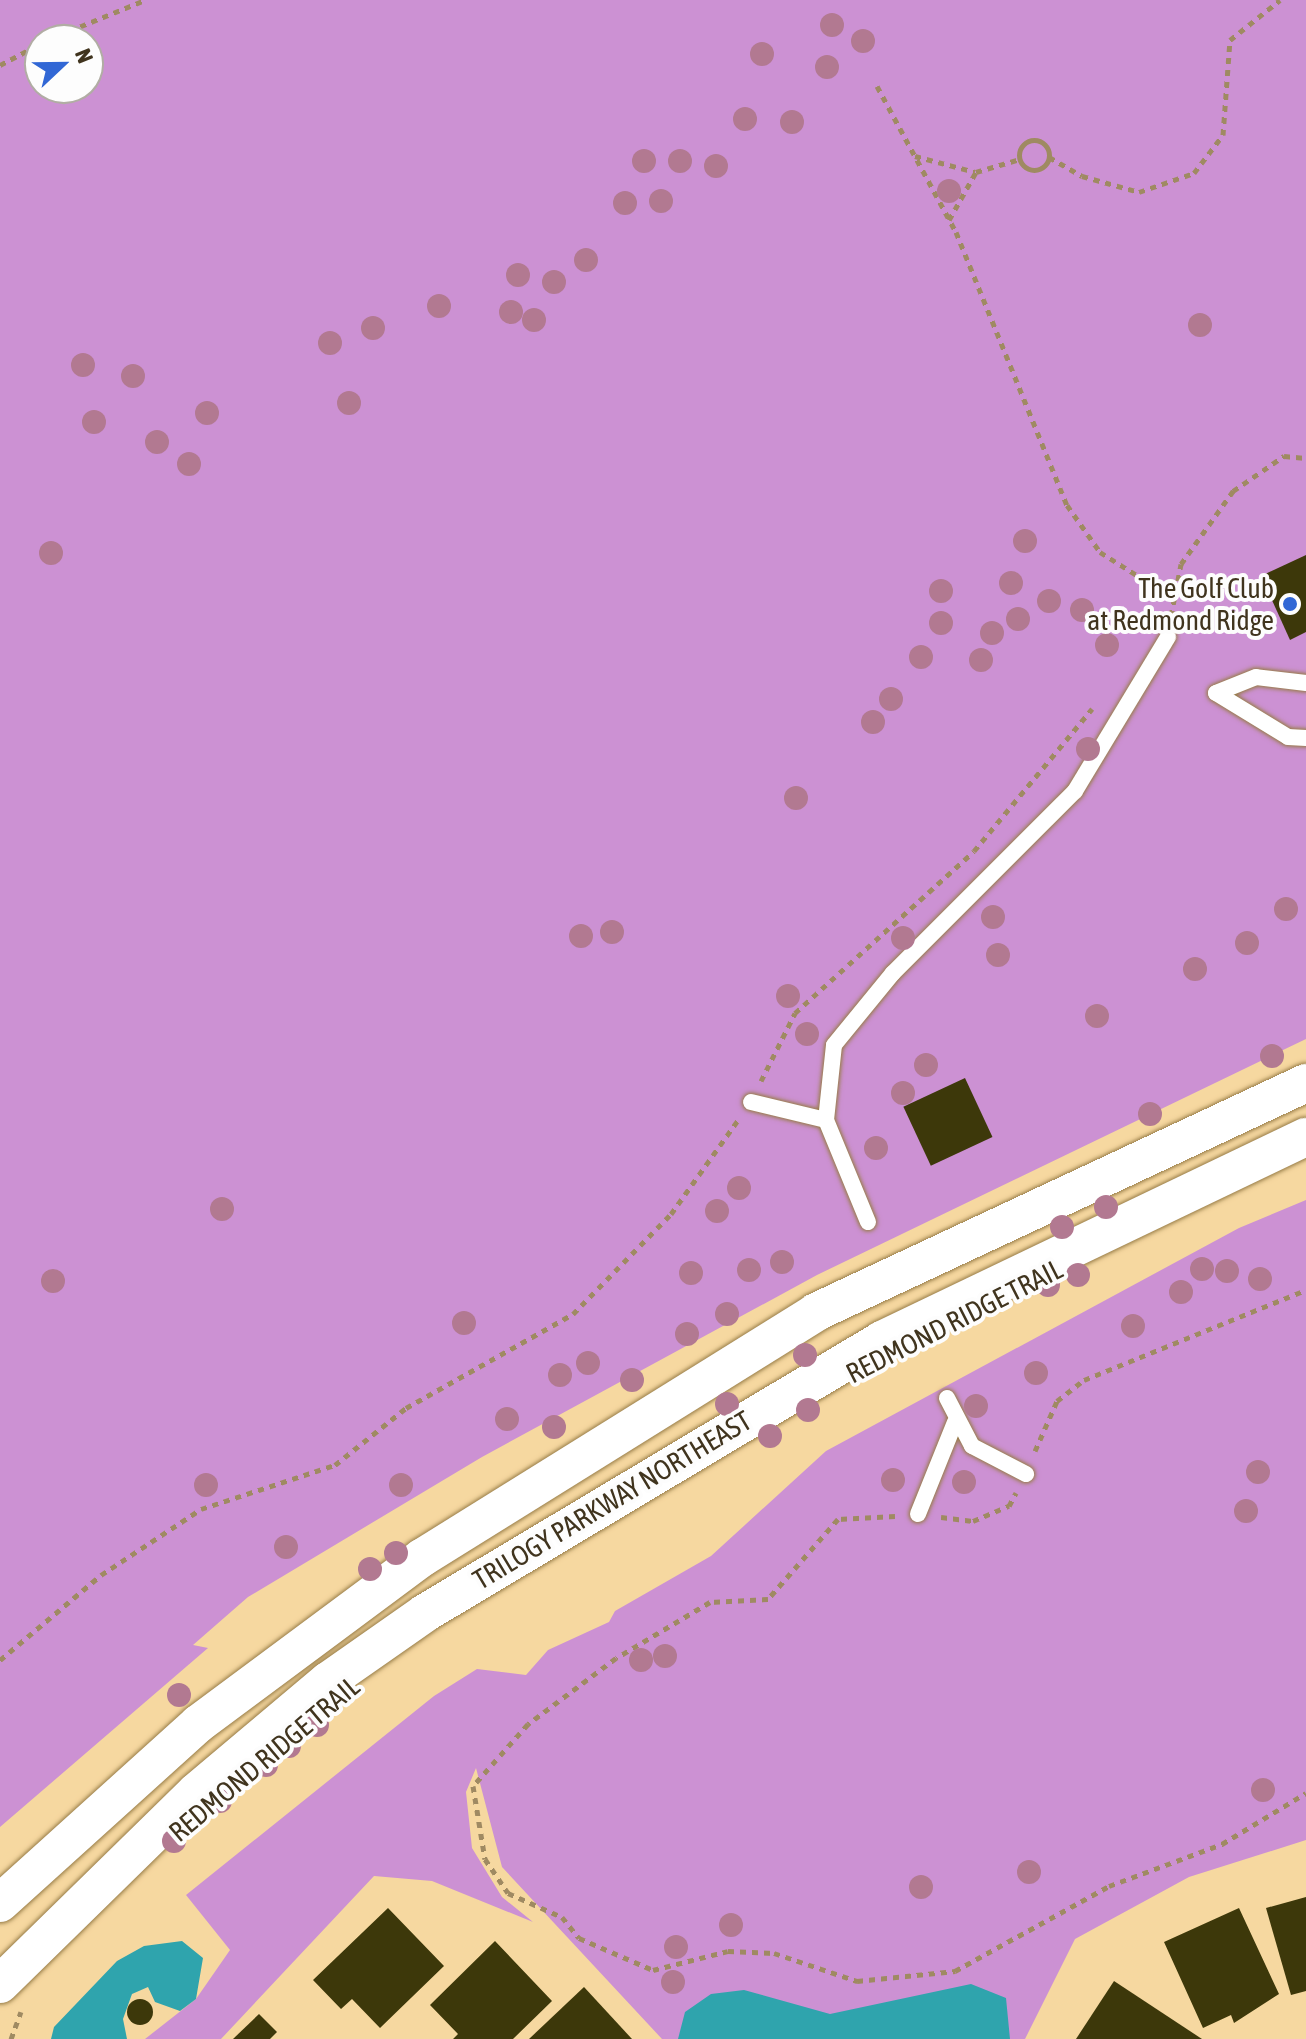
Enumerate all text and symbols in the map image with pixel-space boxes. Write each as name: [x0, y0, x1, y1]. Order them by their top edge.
north arrow: [24, 24, 104, 104]
text: N: [70, 45, 99, 67]
place label: The Golf Club at Redmond Ridge: [1087, 571, 1274, 637]
marker: The Golf Club at Redmond Ridge: [1281, 595, 1299, 613]
street label: REDMOND RIDGE TRAIL: [840, 1252, 1068, 1390]
street label: TRILOGY PARKWAY NORTHEAST: [467, 1404, 757, 1596]
street label: REDMOND RIDGE TRAIL: [162, 1670, 366, 1848]

